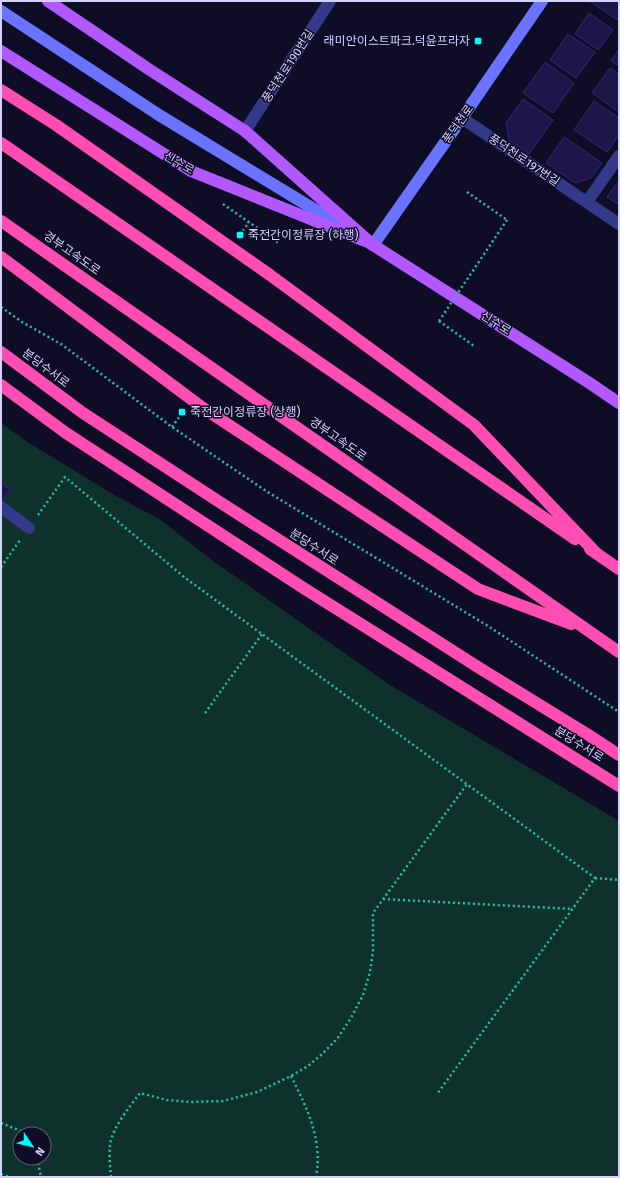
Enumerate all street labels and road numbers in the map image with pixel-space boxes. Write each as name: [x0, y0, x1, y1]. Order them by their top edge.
street label: 풍덕천로190번길: [259, 27, 317, 105]
street label: 풍덕천로: [440, 102, 476, 146]
street label: 풍덕천로197번길: [486, 131, 562, 189]
street label: 신수로: [161, 149, 197, 177]
street label: 경부고속도로: [41, 228, 103, 278]
street label: 신수로: [478, 308, 514, 338]
street label: 분당수서로: [20, 346, 72, 390]
street label: 경부고속도로: [307, 414, 369, 464]
street label: 분당수서로: [287, 526, 341, 568]
street label: 분당수서로: [552, 723, 606, 765]

